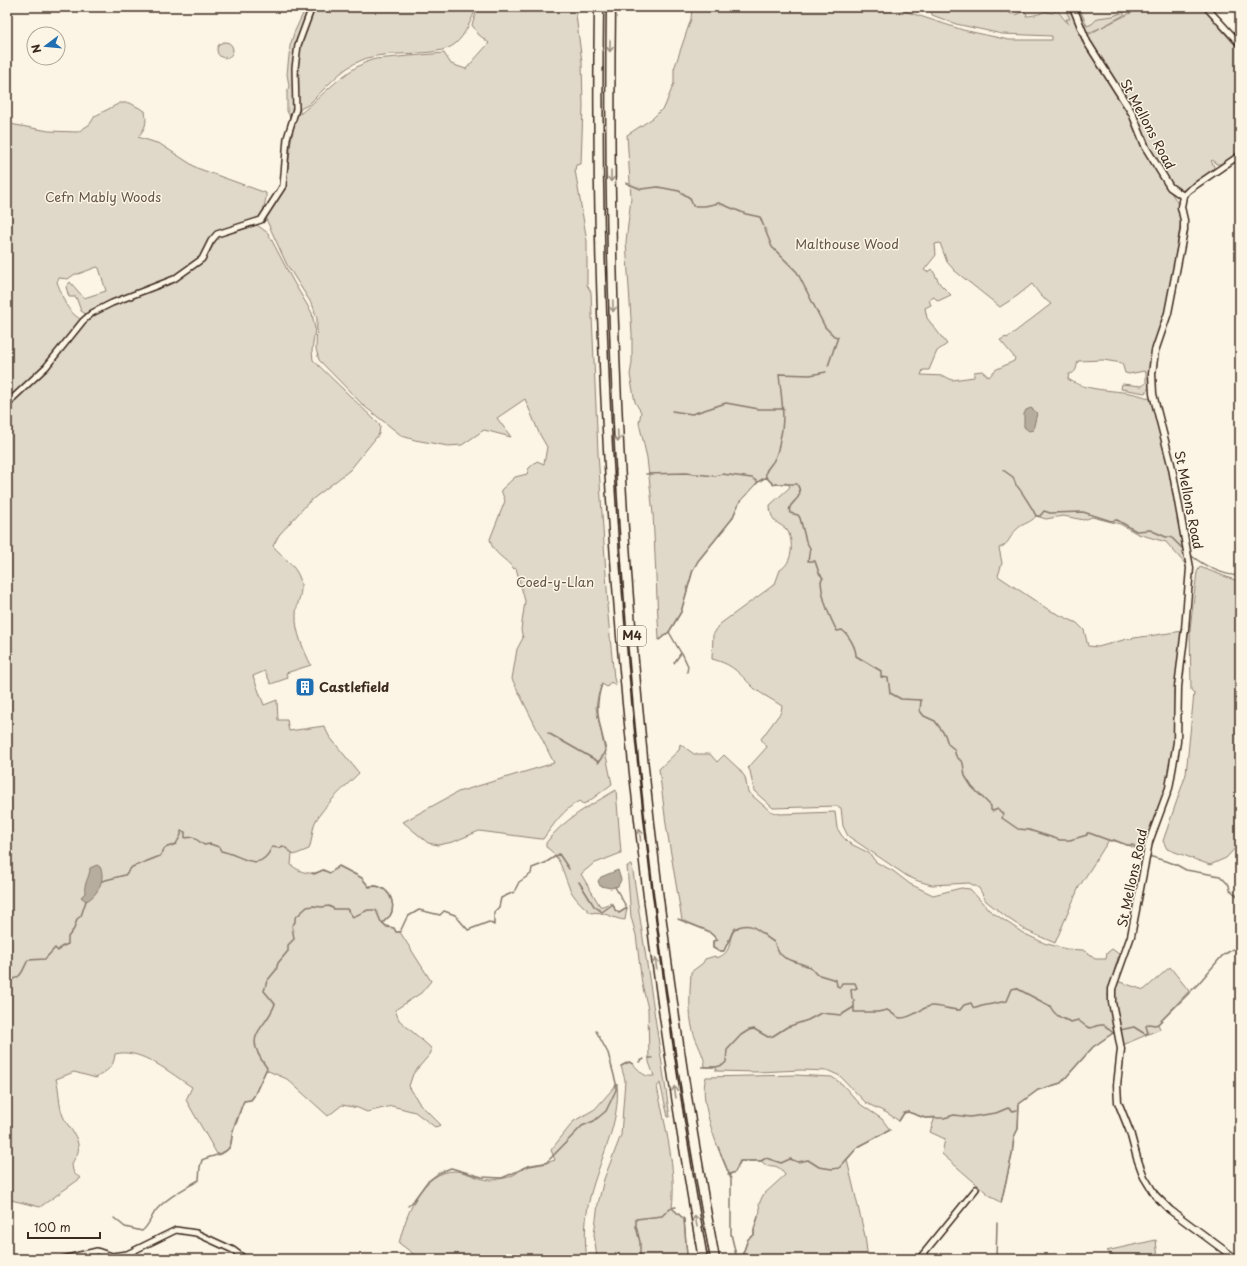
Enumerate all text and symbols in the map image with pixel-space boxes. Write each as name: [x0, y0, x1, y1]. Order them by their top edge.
north arrow: [26, 26, 66, 66]
one-way arrow: [606, 39, 614, 52]
text: N: [26, 42, 45, 55]
street label: St Mellons Road: [1117, 75, 1180, 172]
one-way arrow: [607, 169, 615, 182]
park label: Cefn Mably Woods: [45, 187, 161, 206]
park label: Malthouse Wood: [795, 234, 899, 253]
one-way arrow: [609, 299, 617, 312]
one-way arrow: [615, 429, 622, 442]
street label: St Mellons Road: [1171, 449, 1208, 551]
park label: Coed-y-Llan: [516, 572, 594, 591]
road number: M4: [618, 626, 646, 646]
building icon: Castlefield: [294, 676, 316, 698]
place label: Castlefield: [319, 677, 389, 696]
street label: St Mellons Road: [1112, 827, 1151, 929]
one-way arrow: [636, 829, 644, 842]
one-way arrow: [652, 958, 660, 971]
one-way arrow: [671, 1086, 679, 1099]
scale bar: [28, 1214, 100, 1240]
one-way arrow: [692, 1215, 700, 1228]
text: 100 m: [34, 1218, 71, 1236]

